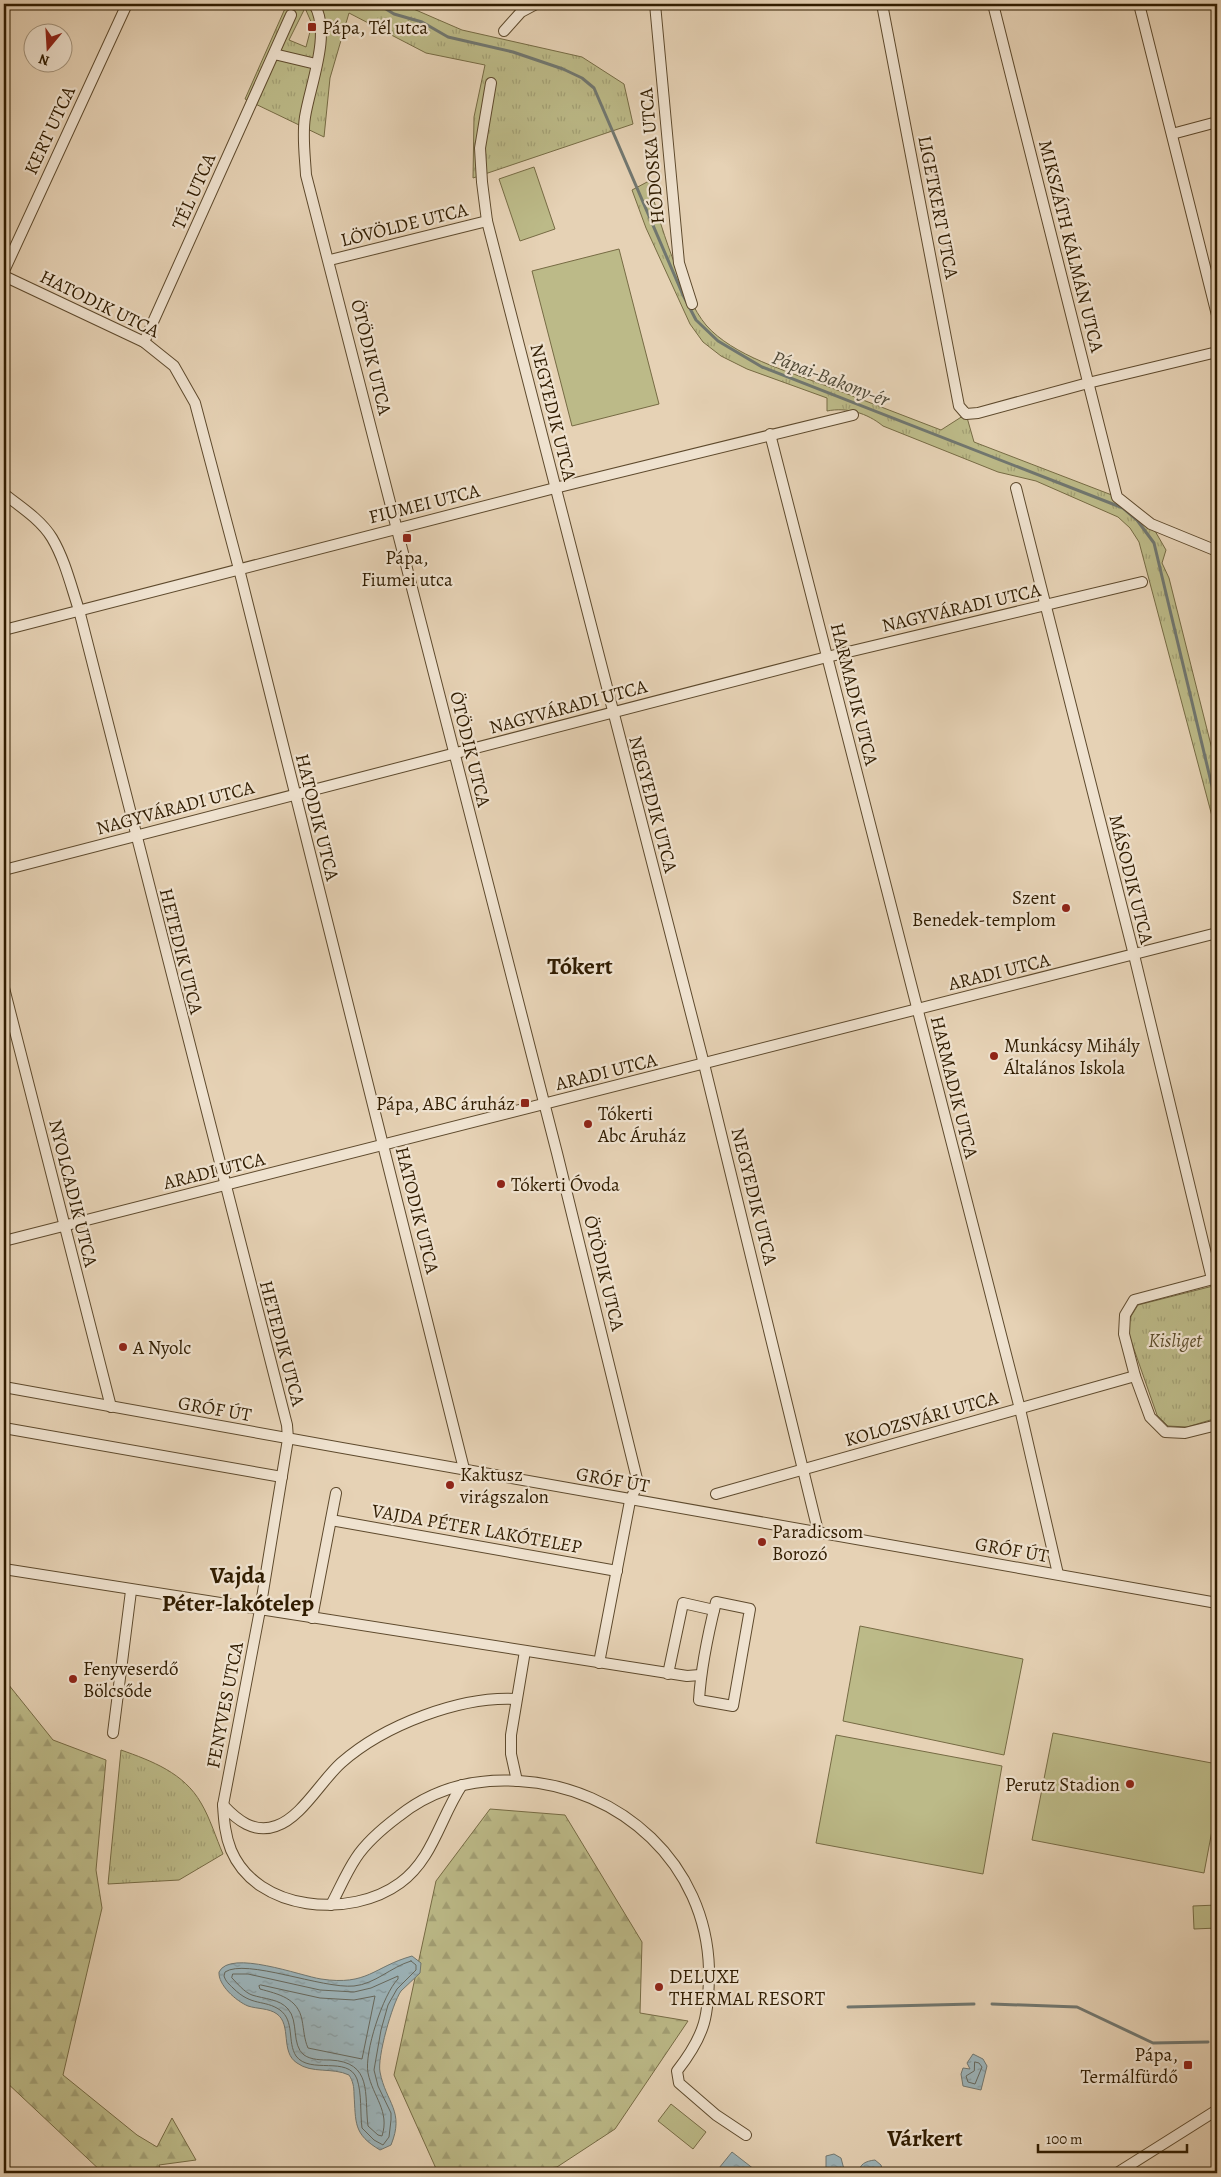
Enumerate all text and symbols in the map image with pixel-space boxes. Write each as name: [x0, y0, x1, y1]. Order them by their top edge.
place label: Pápa, Tél utca: [322, 15, 428, 41]
marker: Pápa, Tél utca: [306, 21, 318, 33]
north arrow: [22, 22, 72, 72]
text: N: [36, 49, 52, 70]
street label: KERT UTCA: [18, 81, 82, 179]
street label: HÓDOSKA UTCA: [633, 86, 671, 225]
street label: LIGETKERT UTCA: [911, 133, 965, 282]
street label: MIKSZÁTH KÁLMÁN UTCA: [1032, 137, 1110, 356]
street label: TÉL UTCA: [166, 148, 223, 234]
street label: LÖVÖLDE UTCA: [338, 196, 471, 253]
street label: HATODIK UTCA: [35, 264, 165, 344]
street label: ÖTÖDIK UTCA: [344, 297, 398, 419]
street label: NEGYEDIK UTCA: [523, 341, 583, 484]
water label: Pápai-Bakony-ér: [768, 344, 894, 414]
street label: FIUMEI UTCA: [366, 477, 483, 530]
marker: Pápa, Fiumei utca: [401, 532, 413, 544]
place label: Pápa, Fiumei utca: [361, 545, 453, 593]
street label: NAGYVÁRADI UTCA: [879, 577, 1044, 639]
street label: HARMADIK UTCA: [824, 620, 885, 769]
street label: NAGYVÁRADI UTCA: [486, 673, 651, 741]
street label: ÖTÖDIK UTCA: [443, 689, 497, 811]
street label: NEGYEDIK UTCA: [622, 733, 684, 876]
street label: HATODIK UTCA: [289, 751, 346, 884]
street label: NAGYVÁRADI UTCA: [93, 774, 258, 842]
street label: MÁSODIK UTCA: [1102, 812, 1160, 947]
street label: HETEDIK UTCA: [153, 885, 209, 1018]
place label: Szent Benedek-templom: [912, 885, 1056, 933]
marker: Szent Benedek-templom: [1060, 902, 1072, 914]
street label: ARADI UTCA: [945, 947, 1054, 997]
district label: Tókert: [547, 950, 613, 982]
street label: HARMADIK UTCA: [924, 1013, 985, 1162]
place label: Munkácsy Mihály Általános Iskola: [1003, 1033, 1140, 1081]
street label: ARADI UTCA: [552, 1047, 661, 1097]
marker: Munkácsy Mihály Általános Iskola: [988, 1050, 1000, 1062]
place label: Pápa, ABC áruház: [376, 1091, 515, 1117]
marker: Pápa, ABC áruház: [519, 1097, 531, 1109]
place label: Tókerti Abc Áruház: [597, 1101, 686, 1149]
street label: NYOLCADIK UTCA: [42, 1117, 104, 1271]
marker: Tókerti Abc Áruház: [582, 1118, 594, 1130]
street label: NEGYEDIK UTCA: [724, 1125, 784, 1268]
street label: HATODIK UTCA: [389, 1144, 446, 1277]
street label: ARADI UTCA: [160, 1146, 269, 1196]
place label: Tókerti Óvoda: [511, 1172, 620, 1198]
marker: Tókerti Óvoda: [495, 1178, 507, 1190]
street label: ÖTÖDIK UTCA: [577, 1213, 631, 1335]
street label: HETEDIK UTCA: [253, 1278, 312, 1410]
park label: Kisliget: [1148, 1328, 1203, 1354]
place label: A Nyolc: [132, 1335, 191, 1361]
marker: A Nyolc: [117, 1341, 129, 1353]
street label: KOLOZSVÁRI UTCA: [841, 1384, 1002, 1453]
street label: GRÓF ÚT: [176, 1390, 254, 1428]
street label: GRÓF ÚT: [574, 1461, 652, 1499]
place label: Kaktusz virágszalon: [459, 1462, 549, 1510]
marker: Kaktusz virágszalon: [444, 1479, 456, 1491]
street label: VAJDA PÉTER LAKÓTELEP: [369, 1498, 584, 1560]
place label: Paradicsom Borozó: [772, 1519, 864, 1567]
street label: GRÓF ÚT: [973, 1531, 1051, 1569]
marker: Paradicsom Borozó: [756, 1536, 768, 1548]
district label: Vajda Péter-lakótelep: [162, 1559, 314, 1619]
street label: FENYVES UTCA: [200, 1639, 250, 1771]
place label: Fenyveserdő Bölcsőde: [83, 1656, 178, 1704]
marker: Fenyveserdő Bölcsőde: [67, 1673, 79, 1685]
place label: Perutz Stadion: [1005, 1772, 1120, 1798]
marker: Perutz Stadion: [1124, 1778, 1136, 1790]
place label: DELUXE THERMAL RESORT: [669, 1964, 826, 2012]
marker: DELUXE THERMAL RESORT: [653, 1981, 665, 1993]
place label: Pápa, Termálfürdő: [1080, 2042, 1178, 2090]
marker: Pápa, Termálfürdő: [1182, 2059, 1194, 2071]
district label: Várkert: [886, 2122, 963, 2154]
scale bar: [1038, 2122, 1187, 2154]
text: 100 m: [1046, 2129, 1083, 2149]

